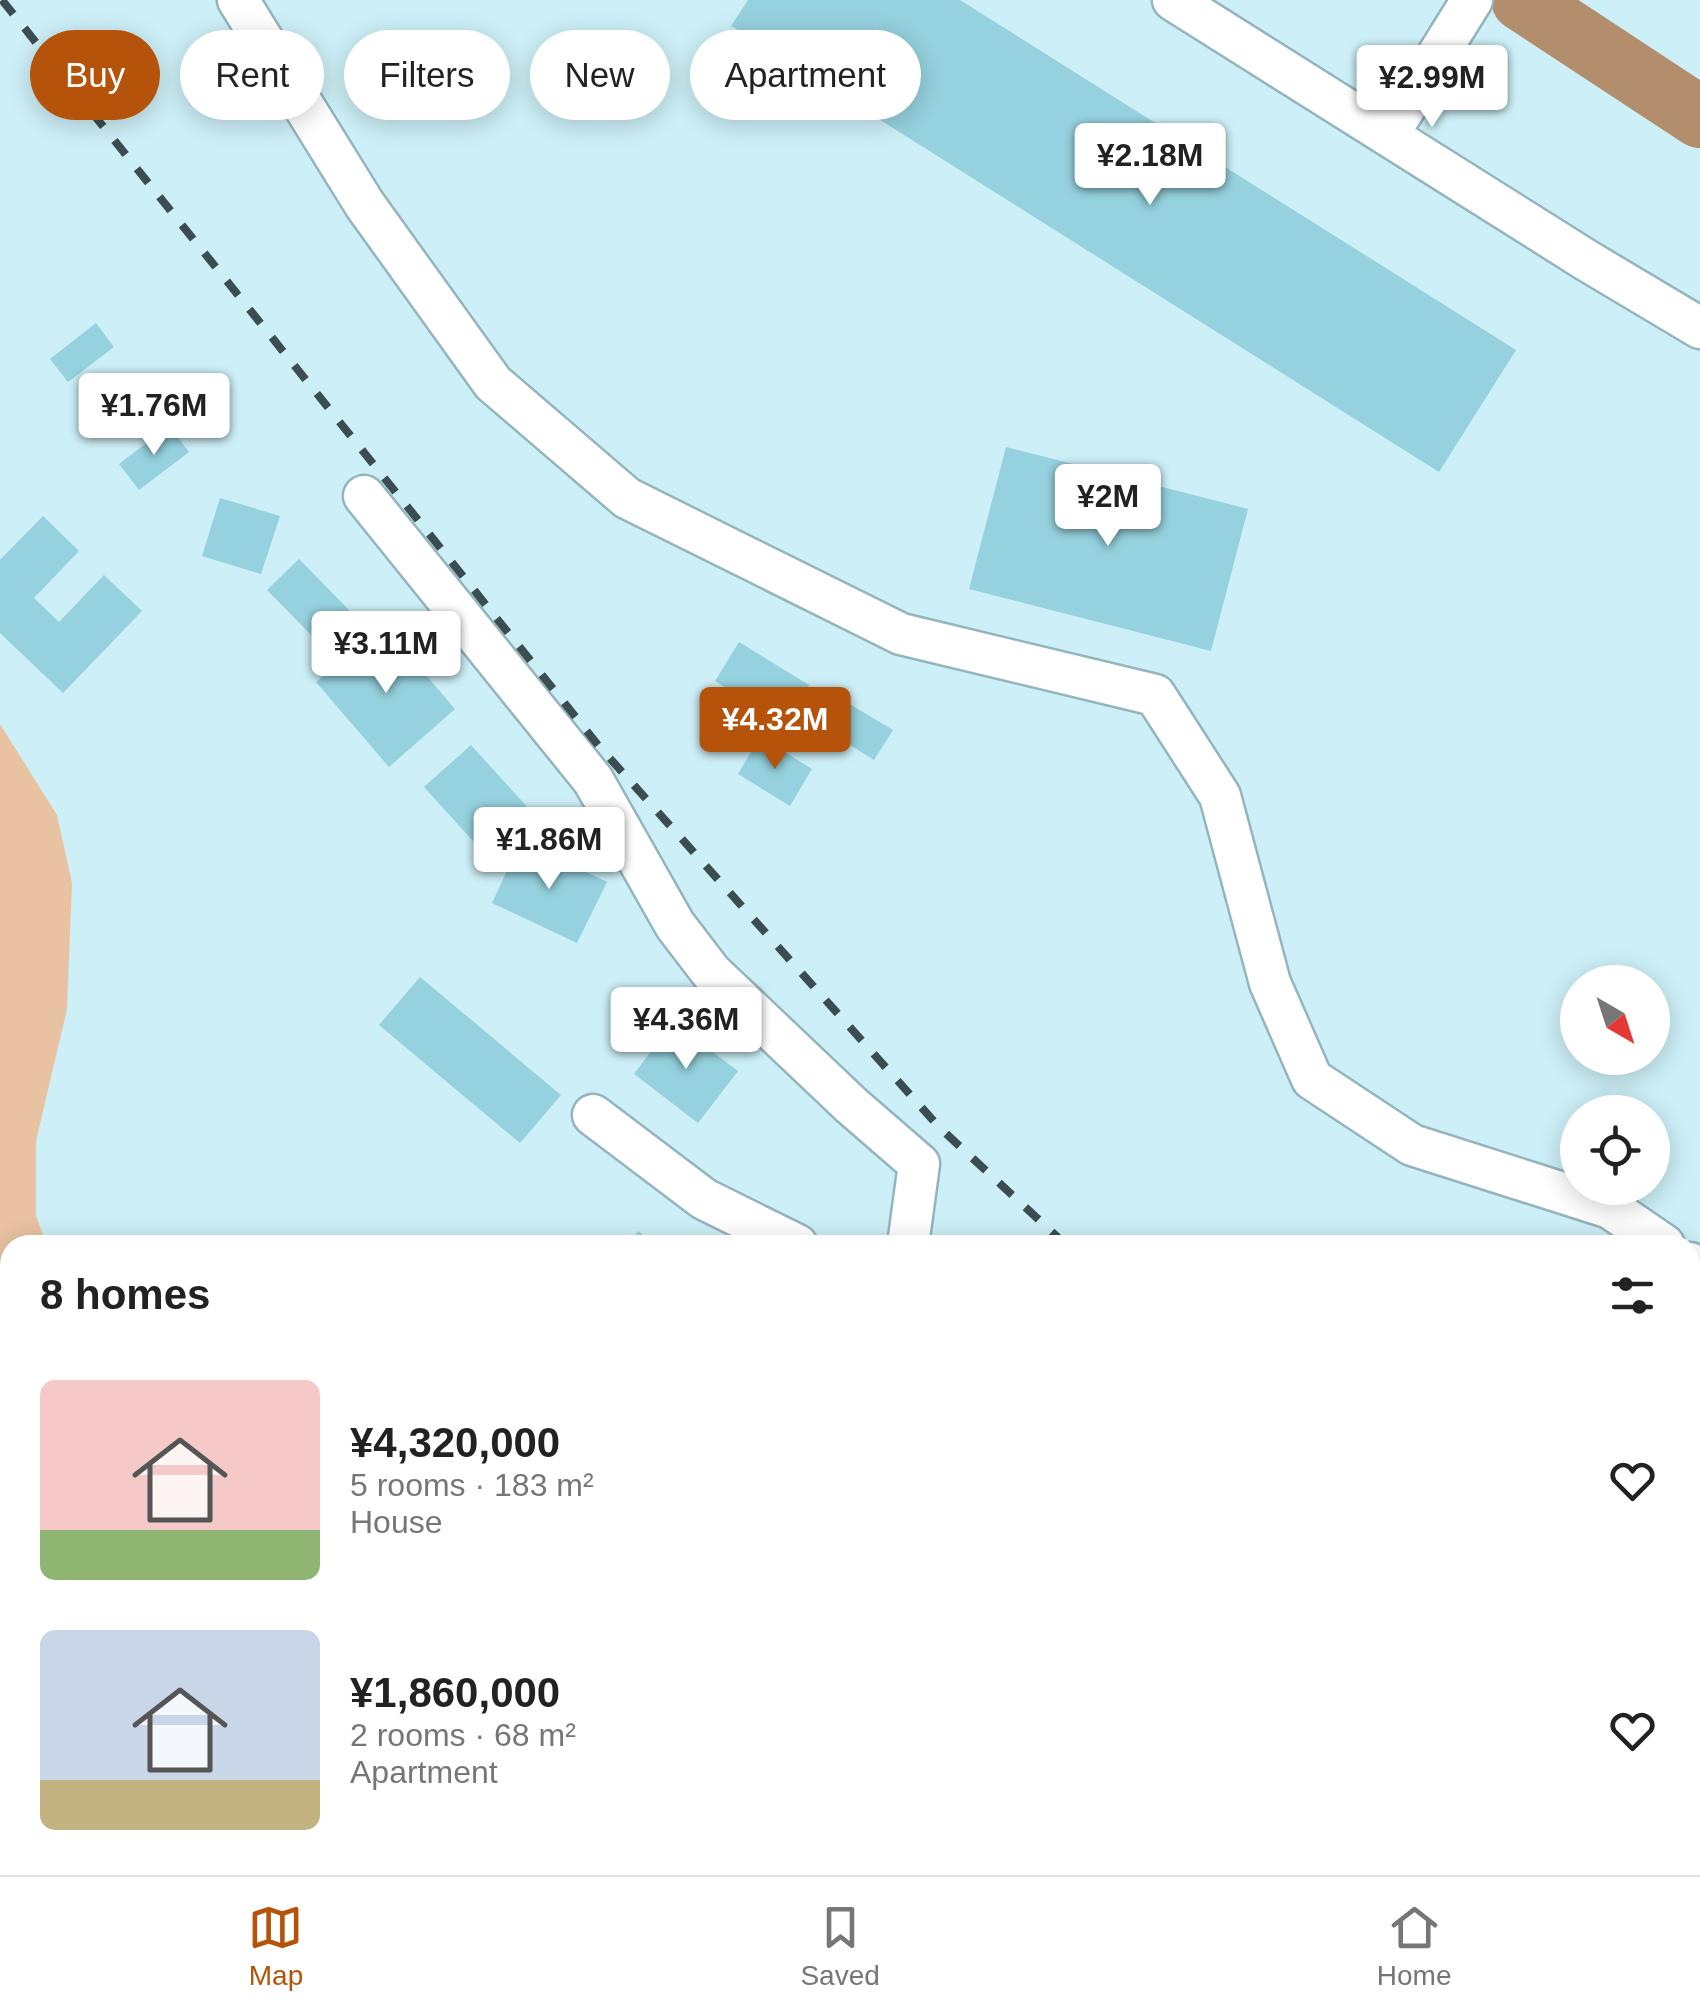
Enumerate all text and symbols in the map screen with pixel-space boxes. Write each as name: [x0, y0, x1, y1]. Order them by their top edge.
chip: Buy: [30, 30, 160, 120]
chip: Rent: [180, 30, 324, 120]
chip: Filters: [344, 30, 510, 120]
chip: New: [530, 30, 670, 120]
chip: Apartment: [690, 30, 921, 120]
pin: ¥2.99M: [1351, 45, 1513, 130]
text: ¥2.99M: [1379, 59, 1485, 95]
pin: ¥2.18M: [1069, 123, 1231, 208]
text: ¥2.18M: [1097, 137, 1203, 173]
pin: ¥1.76M: [73, 373, 235, 458]
text: ¥1.76M: [101, 387, 207, 423]
pin: ¥2M: [1060, 464, 1156, 549]
text: ¥2M: [1077, 478, 1139, 514]
pin: ¥3.11M: [305, 611, 467, 696]
text: ¥3.11M: [334, 625, 438, 661]
pin: ¥4.32M: [694, 687, 856, 772]
text: ¥4.32M: [722, 701, 828, 737]
pin: ¥1.86M: [468, 807, 630, 892]
text: ¥1.86M: [496, 821, 602, 857]
north arrow: [1560, 965, 1670, 1075]
map controls: [1560, 965, 1670, 1205]
pin: ¥4.36M: [605, 987, 767, 1072]
text: ¥4.36M: [633, 1001, 739, 1037]
button: locate: [1560, 1095, 1670, 1205]
icon: filters: [1605, 1268, 1660, 1323]
text: 8 homes: [40, 1271, 210, 1318]
text: ¥4,320,000: [350, 1419, 560, 1466]
icon: home: [120, 1420, 240, 1540]
icon: heart: [1605, 1453, 1660, 1508]
text: 5 rooms · 183 m²: [350, 1467, 594, 1503]
text: House: [350, 1504, 443, 1540]
text: ¥1,860,000: [350, 1669, 560, 1716]
icon: home: [120, 1670, 240, 1790]
icon: heart: [1605, 1703, 1660, 1758]
text: 2 rooms · 68 m²: [350, 1717, 576, 1753]
text: Apartment: [350, 1754, 498, 1790]
tab: Map: [248, 1900, 303, 1992]
tab: Saved: [800, 1900, 880, 1992]
tab: Home: [1377, 1900, 1451, 1992]

